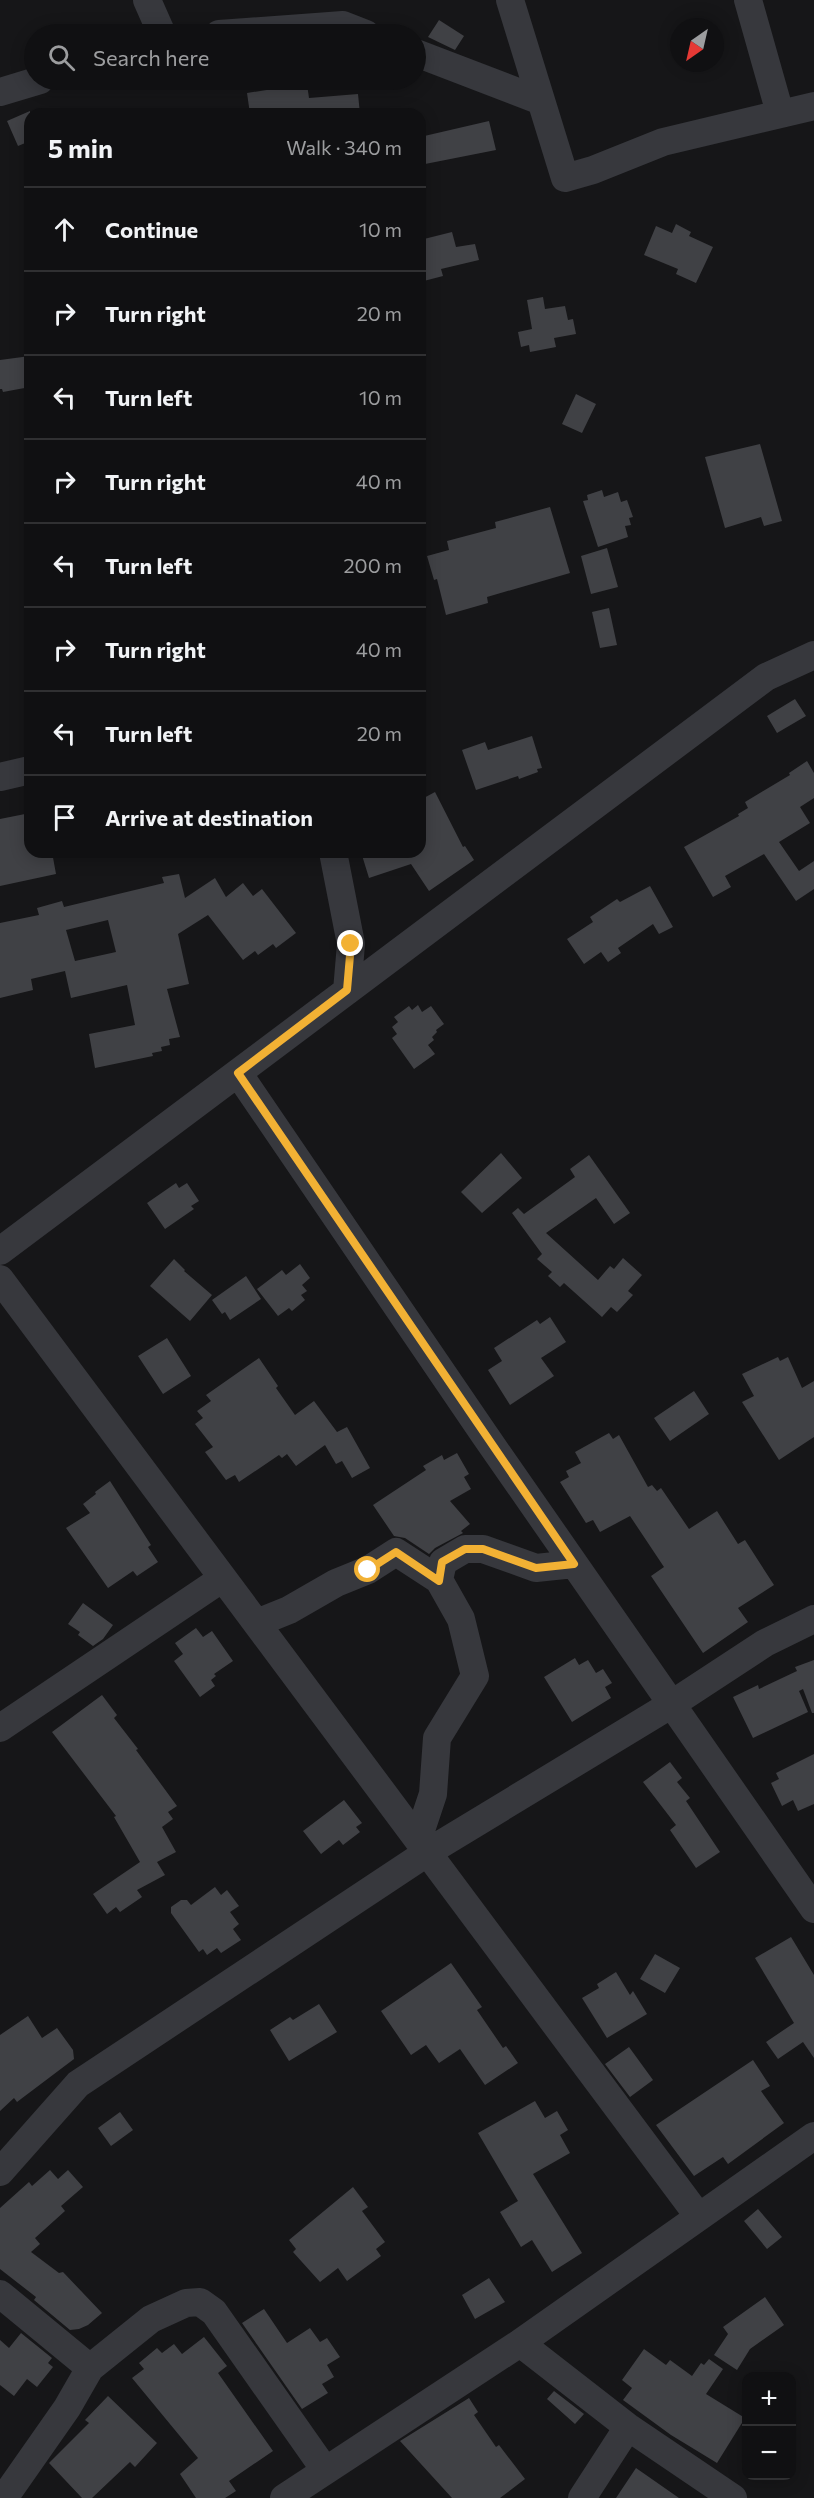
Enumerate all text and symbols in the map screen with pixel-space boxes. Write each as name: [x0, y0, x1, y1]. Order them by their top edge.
north arrow: [670, 18, 724, 72]
search box: [24, 24, 426, 90]
icon: search: [45, 41, 78, 74]
text: Search here: [93, 44, 209, 71]
text: 5 min: [48, 132, 113, 163]
text: Walk · 340 m: [286, 135, 402, 159]
icon: ahead: [48, 213, 81, 246]
text: Continue: [105, 216, 198, 243]
text: 10 m: [359, 217, 402, 241]
icon: right: [48, 297, 81, 330]
text: Turn right: [105, 300, 206, 327]
text: 20 m: [357, 301, 402, 325]
icon: left: [48, 381, 81, 414]
text: Turn left: [105, 384, 192, 411]
text: 10 m: [359, 385, 402, 409]
icon: right: [48, 465, 81, 498]
text: Turn right: [105, 468, 206, 495]
text: 40 m: [356, 469, 402, 493]
icon: left: [48, 549, 81, 582]
text: Turn left: [105, 552, 192, 579]
text: 200 m: [344, 553, 402, 577]
icon: right: [48, 633, 81, 666]
text: Turn right: [105, 636, 206, 663]
text: 40 m: [356, 637, 402, 661]
icon: left: [48, 717, 81, 750]
text: Turn left: [105, 720, 192, 747]
text: 20 m: [357, 721, 402, 745]
icon: arrive: [48, 801, 81, 834]
text: Arrive at destination: [105, 804, 313, 831]
route end: [337, 930, 363, 956]
route start: [354, 1556, 380, 1582]
map controls: [742, 2372, 796, 2480]
button: +: [742, 2372, 796, 2426]
button: −: [742, 2426, 796, 2480]

